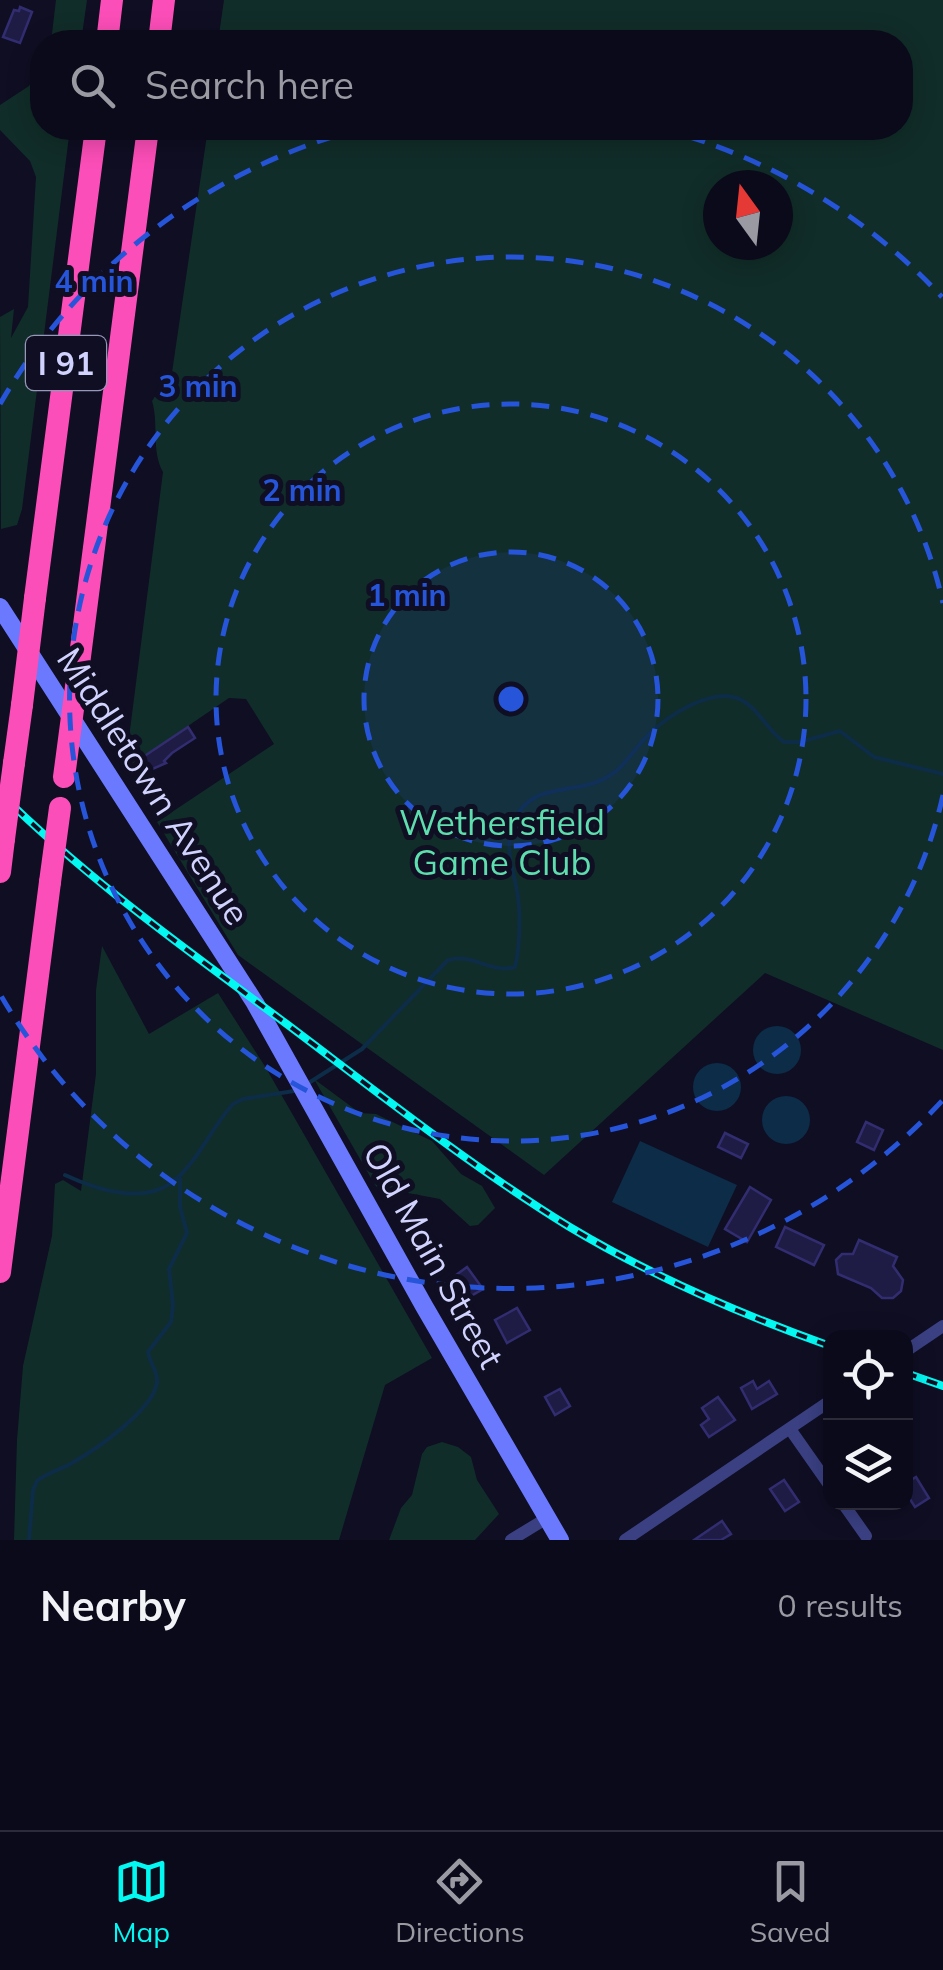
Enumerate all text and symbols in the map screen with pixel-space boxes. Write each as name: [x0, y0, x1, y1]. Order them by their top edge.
search box: [30, 30, 913, 140]
icon: search: [65, 58, 120, 113]
text: Search here: [145, 61, 354, 109]
north arrow: [703, 170, 793, 260]
text: 4 min: [54, 262, 134, 300]
road number: I 91: [26, 336, 106, 390]
text: 3 min: [158, 367, 238, 405]
text: 2 min: [262, 471, 342, 509]
text: 1 min: [367, 576, 447, 614]
street label: Middletown Avenue: [48, 639, 260, 933]
centre of rings: [493, 681, 529, 717]
park label: Wethersfield Game Club: [399, 800, 605, 884]
street label: Old Main Street: [354, 1134, 514, 1376]
map controls: [823, 1330, 913, 1510]
button: locate: [823, 1330, 913, 1420]
button: layers: [823, 1420, 913, 1510]
text: Nearby: [40, 1579, 186, 1632]
text: 0 results: [778, 1585, 903, 1625]
tab: Map: [113, 1854, 170, 1949]
tab: Directions: [395, 1854, 525, 1949]
tab: Saved: [750, 1854, 830, 1949]

